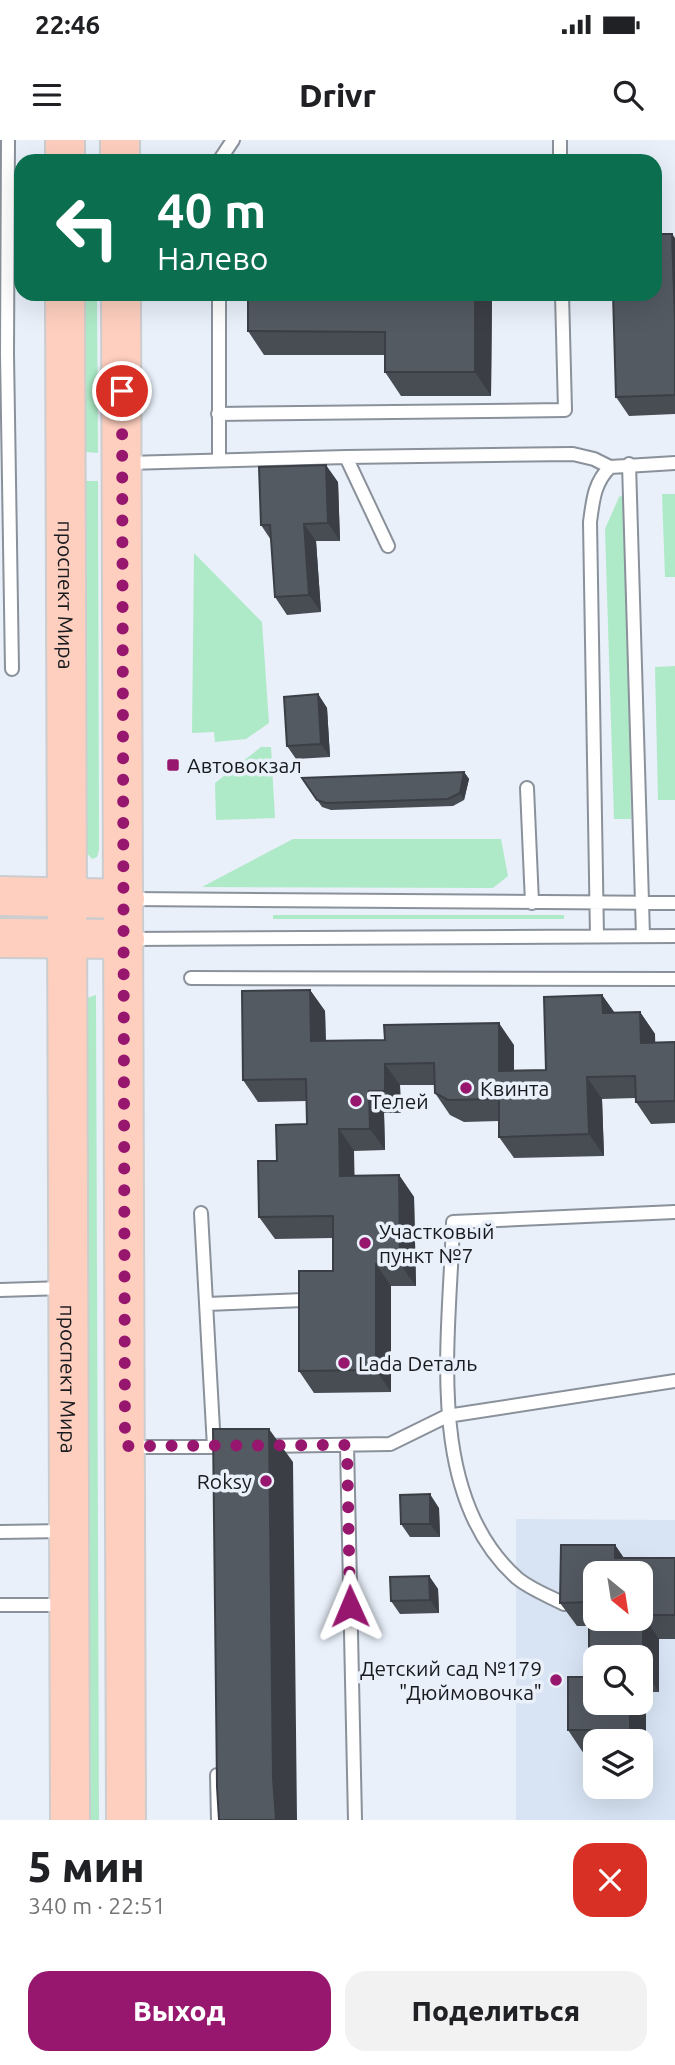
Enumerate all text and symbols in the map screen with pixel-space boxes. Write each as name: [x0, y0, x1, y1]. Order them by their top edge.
text: 22:46: [35, 10, 100, 39]
icon: menu: [28, 76, 66, 114]
icon: search: [609, 76, 647, 114]
text: Drivr: [299, 77, 376, 113]
icon: left: [42, 182, 133, 273]
text: 40 m: [157, 182, 266, 237]
text: Налево: [157, 240, 269, 276]
pin: [92, 361, 152, 421]
icon: arrive: [103, 372, 141, 410]
street label: проспект Мира: [54, 521, 78, 669]
place label: Автовокзал: [187, 753, 302, 777]
marker: Автовокзал: [165, 757, 181, 773]
place label: Квинта: [480, 1076, 549, 1100]
marker: Квинта: [458, 1080, 474, 1096]
place label: Телей: [370, 1089, 429, 1113]
marker: Телей: [348, 1093, 364, 1109]
place label: Участковый пункт №7: [379, 1219, 494, 1267]
marker: Участковый пункт №7: [357, 1235, 373, 1251]
street label: проспект Мира: [56, 1305, 81, 1453]
place label: Lada Dеталь: [358, 1351, 477, 1375]
marker: Lada Dеталь: [336, 1355, 352, 1371]
place label: Roksy: [197, 1469, 252, 1493]
marker: Roksy: [258, 1473, 274, 1489]
north arrow: [583, 1561, 653, 1631]
map controls: [583, 1561, 653, 1799]
position arrow: [313, 1569, 387, 1643]
button: search: [583, 1645, 653, 1715]
place label: Детский сад №179 "Дюймовочка": [360, 1656, 542, 1704]
marker: Детский сад №179 "Дюймовочка": [548, 1672, 564, 1688]
button: layers: [583, 1729, 653, 1799]
text: 5 мин: [28, 1843, 145, 1890]
button: close: [573, 1843, 647, 1917]
text: 340 m · 22:51: [28, 1893, 166, 1918]
button: Выход: [28, 1971, 331, 2051]
button: Поделиться: [345, 1971, 647, 2051]

